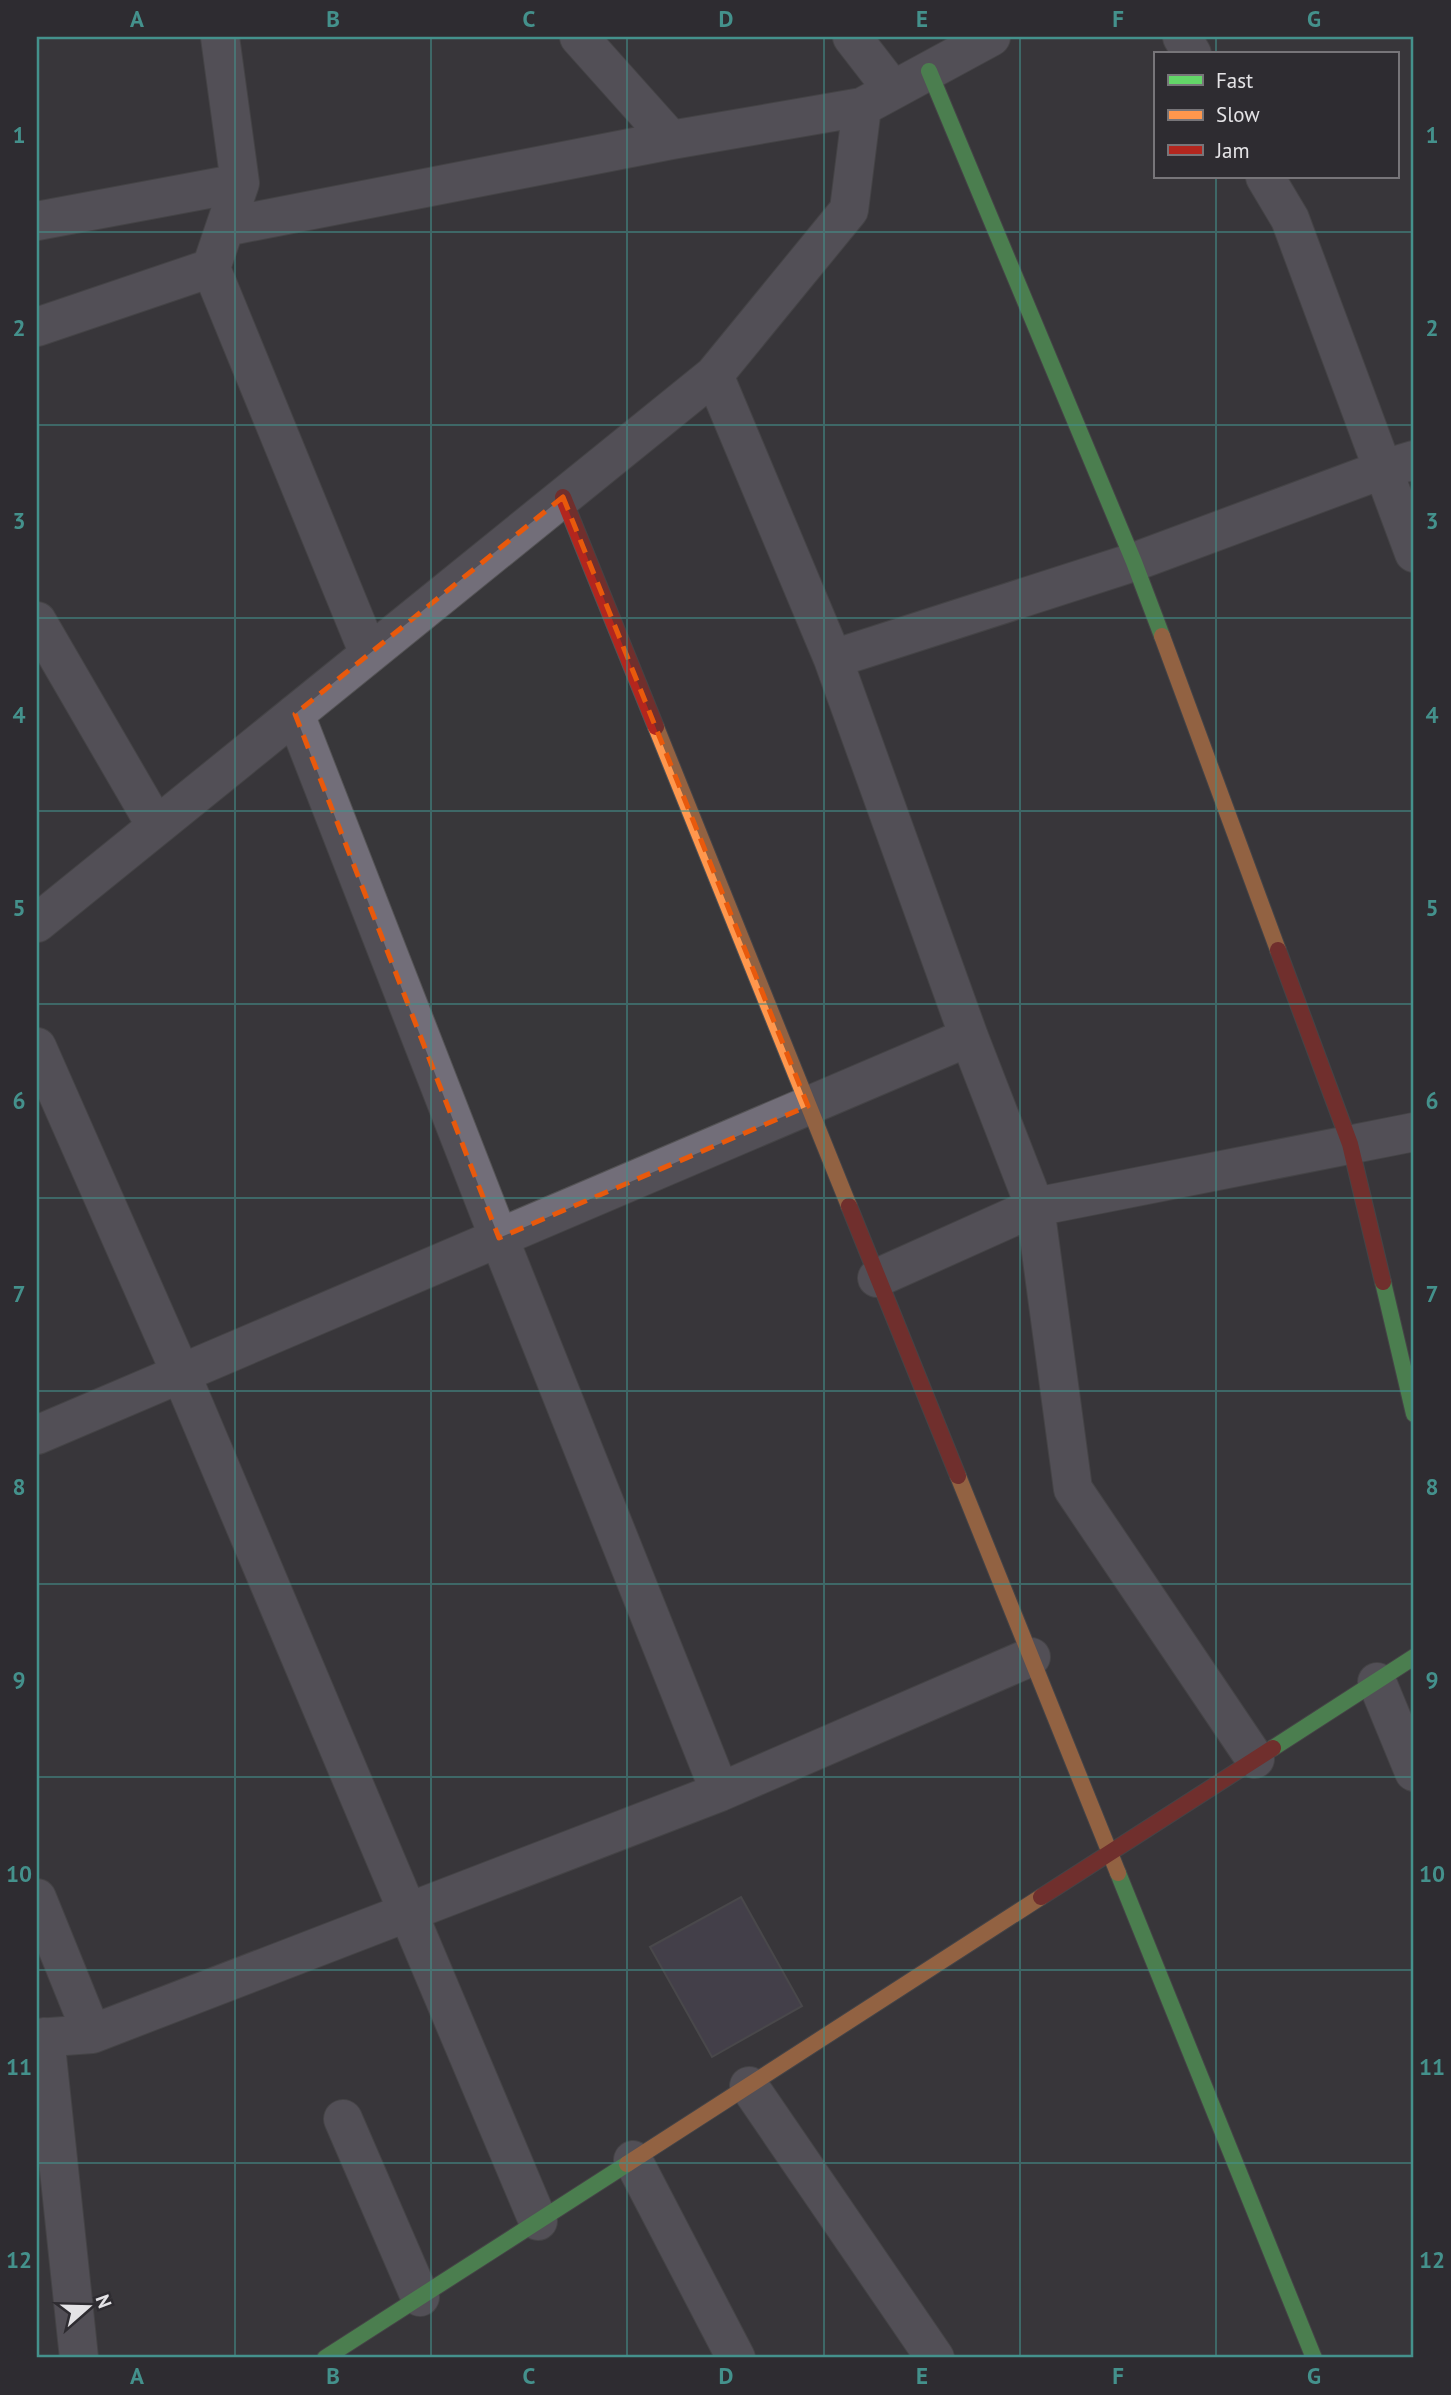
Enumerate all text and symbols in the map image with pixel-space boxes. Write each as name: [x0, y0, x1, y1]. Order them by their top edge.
text: A: [130, 4, 144, 33]
text: B: [326, 4, 340, 33]
text: C: [523, 4, 536, 33]
text: D: [719, 4, 733, 33]
text: E: [916, 4, 928, 33]
text: F: [1112, 4, 1124, 33]
text: G: [1307, 4, 1321, 33]
legend: [1154, 52, 1398, 178]
text: Fast: [1216, 67, 1253, 94]
text: Slow: [1216, 101, 1260, 128]
text: 1: [12, 120, 26, 149]
text: 1: [1425, 120, 1439, 149]
text: Jam: [1215, 137, 1250, 164]
text: 2: [12, 313, 26, 342]
text: 2: [1425, 313, 1439, 342]
text: 3: [12, 506, 26, 535]
text: 3: [1425, 506, 1439, 535]
text: 4: [12, 700, 26, 729]
text: 4: [1425, 700, 1439, 729]
text: 5: [12, 893, 26, 922]
text: 5: [1425, 893, 1439, 922]
text: 6: [12, 1086, 26, 1115]
text: 6: [1425, 1086, 1439, 1115]
text: 7: [12, 1279, 26, 1308]
text: 7: [1425, 1279, 1439, 1308]
text: 8: [12, 1472, 26, 1501]
text: 8: [1425, 1472, 1439, 1501]
text: 9: [12, 1665, 26, 1694]
text: 9: [1425, 1665, 1439, 1694]
text: 10: [6, 1859, 32, 1888]
text: 10: [1419, 1859, 1445, 1888]
text: 11: [6, 2052, 32, 2081]
text: 11: [1419, 2052, 1445, 2081]
text: 12: [6, 2245, 32, 2274]
text: 12: [1419, 2245, 1445, 2274]
north arrow: [52, 2272, 122, 2342]
text: N: [91, 2291, 117, 2311]
text: A: [130, 2361, 144, 2390]
text: B: [326, 2361, 340, 2390]
text: C: [523, 2361, 536, 2390]
text: D: [719, 2361, 733, 2390]
text: E: [916, 2361, 928, 2390]
text: F: [1112, 2361, 1124, 2390]
text: G: [1307, 2361, 1321, 2390]

